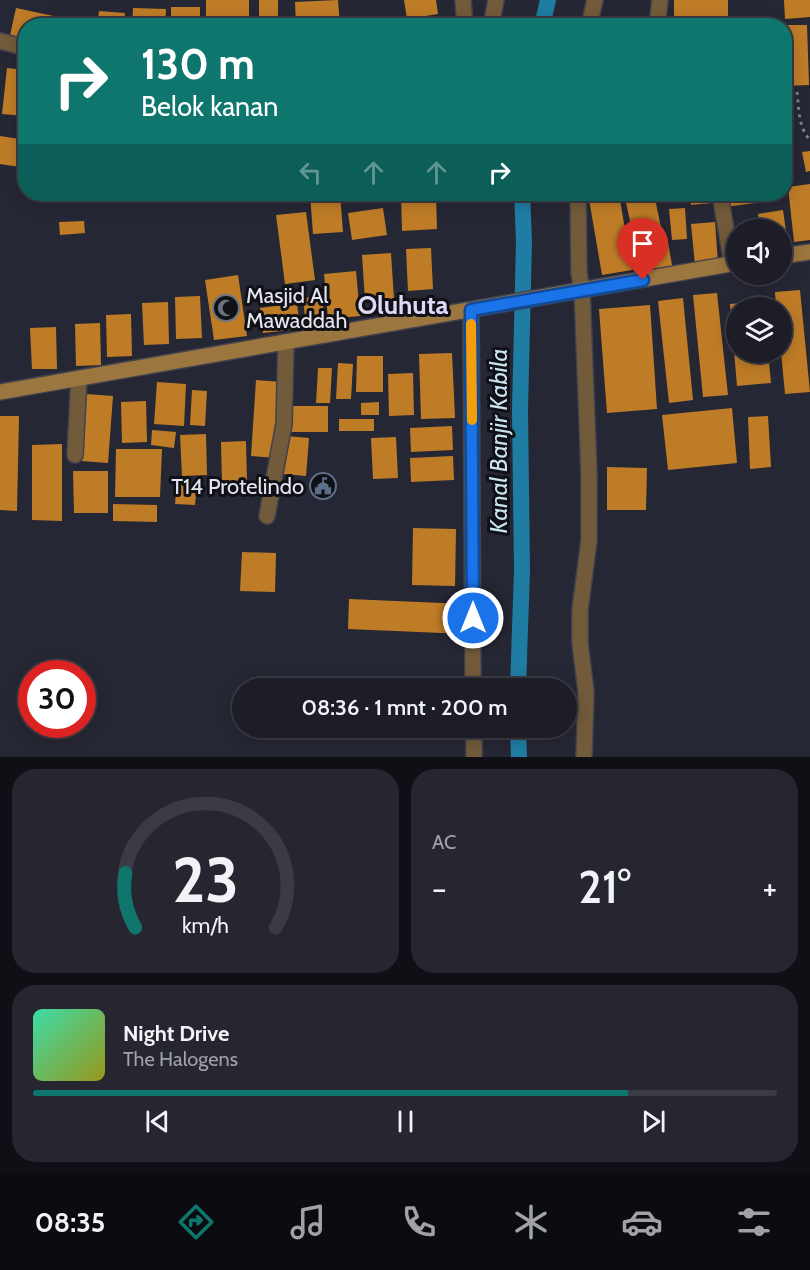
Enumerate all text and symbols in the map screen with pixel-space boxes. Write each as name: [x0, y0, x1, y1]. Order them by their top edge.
text: 130 m: [141, 38, 255, 90]
icon: right: [42, 42, 120, 120]
text: Belok kanan: [141, 90, 278, 123]
icon: left: [294, 156, 327, 189]
icon: ahead: [357, 156, 390, 189]
icon: ahead: [420, 156, 453, 189]
icon: right: [483, 156, 516, 189]
pin: [617, 218, 668, 280]
map controls: [726, 219, 792, 363]
button: sound: [726, 219, 792, 285]
icon: arrive: [626, 227, 659, 260]
place label: Masjid Al Mawaddah: [246, 282, 347, 334]
district label: Oluhuta: [357, 289, 449, 321]
mosque icon: Masjid Al Mawaddah: [211, 293, 241, 323]
button: layers: [726, 297, 792, 363]
water label: Kanal Banjir Kabila: [484, 348, 513, 534]
public building icon: T14 Protelindo: [308, 471, 338, 501]
place label: T14 Protelindo: [171, 473, 304, 500]
position arrow: [441, 586, 505, 650]
speed limit sign: 30: [18, 660, 96, 738]
text: 08:36 · 1 mnt · 200 m: [301, 694, 508, 721]
text: AC: [432, 830, 456, 854]
text: 23: [172, 842, 239, 918]
text: 21°: [578, 860, 631, 914]
text: −: [432, 868, 447, 908]
text: +: [762, 868, 777, 908]
text: km/h: [182, 912, 229, 938]
text: Night Drive: [123, 1020, 229, 1047]
text: The Halogens: [123, 1047, 238, 1071]
icon: previous: [141, 1105, 174, 1138]
icon: pause: [389, 1105, 422, 1138]
icon: next: [637, 1105, 670, 1138]
icon: directions: [175, 1201, 217, 1243]
icon: music: [287, 1201, 329, 1243]
icon: phone: [398, 1201, 440, 1243]
icon: climate: [510, 1201, 552, 1243]
icon: car: [621, 1201, 663, 1243]
icon: filters: [733, 1201, 775, 1243]
text: 08:35: [35, 1206, 105, 1239]

